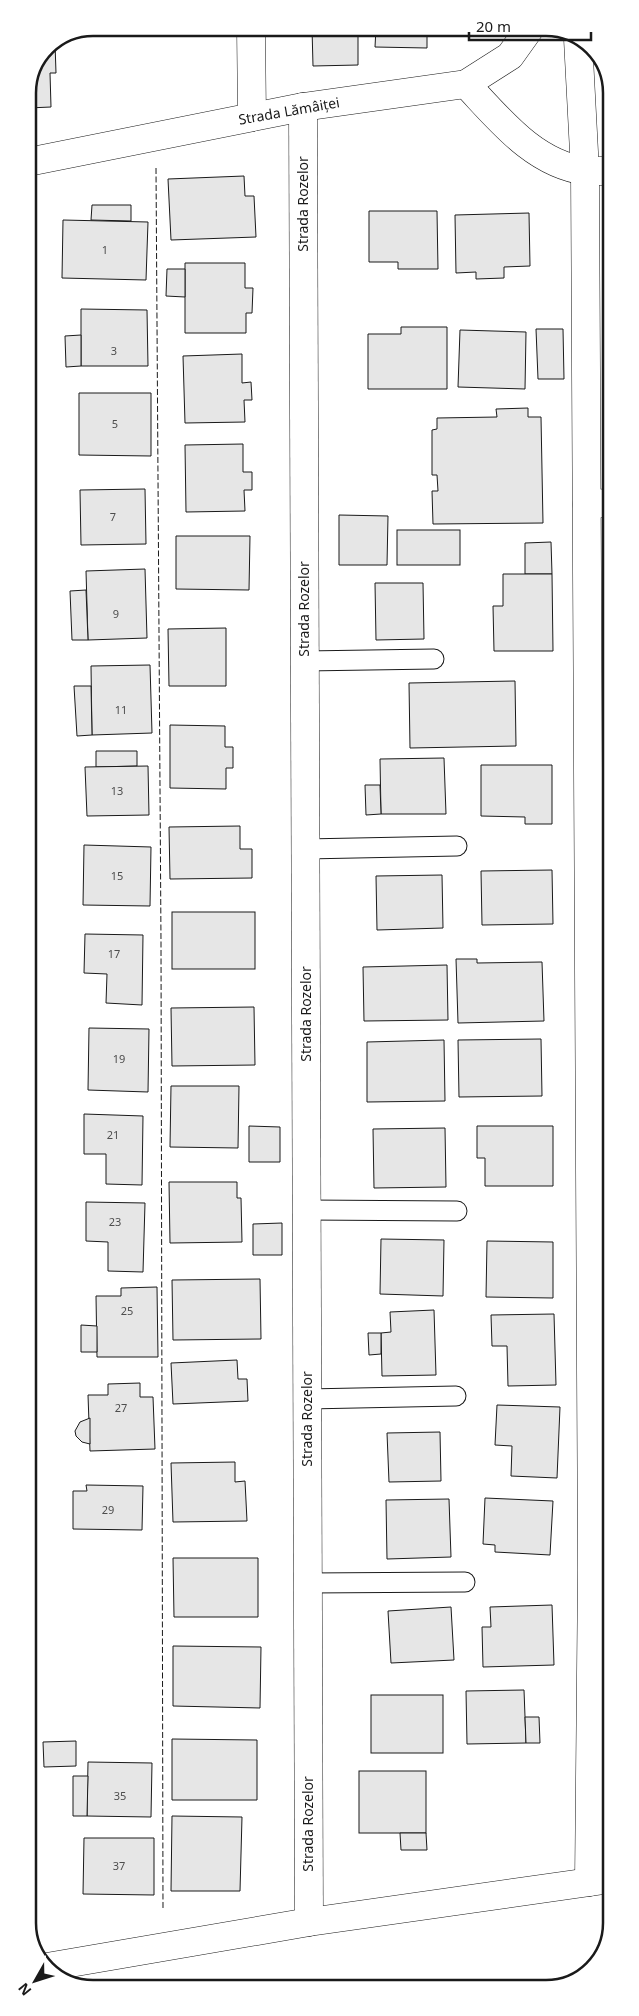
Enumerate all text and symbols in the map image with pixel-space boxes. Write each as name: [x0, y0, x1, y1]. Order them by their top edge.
scale bar: [469, 10, 592, 42]
text: 20 m: [476, 16, 511, 36]
street label: Strada Lămâiței: [237, 92, 341, 129]
street label: Strada Rozelor: [293, 156, 312, 252]
house number: 1: [102, 242, 108, 257]
house number: 3: [111, 343, 117, 358]
house number: 5: [112, 416, 118, 431]
house number: 7: [110, 509, 116, 524]
street label: Strada Rozelor: [294, 561, 313, 657]
house number: 9: [113, 606, 119, 621]
house number: 11: [115, 702, 127, 717]
house number: 13: [111, 783, 123, 798]
house number: 15: [111, 868, 123, 883]
house number: 17: [108, 946, 120, 961]
street label: Strada Rozelor: [296, 966, 315, 1062]
house number: 19: [113, 1051, 125, 1066]
house number: 21: [107, 1127, 119, 1142]
house number: 23: [109, 1214, 121, 1229]
house number: 25: [121, 1303, 133, 1318]
street label: Strada Rozelor: [297, 1371, 316, 1467]
house number: 27: [115, 1400, 127, 1415]
house number: 29: [102, 1502, 114, 1517]
street label: Strada Rozelor: [298, 1776, 317, 1872]
house number: 35: [114, 1788, 126, 1803]
house number: 37: [113, 1858, 125, 1873]
north arrow: [10, 1956, 60, 2006]
text: N: [14, 1979, 35, 2000]

